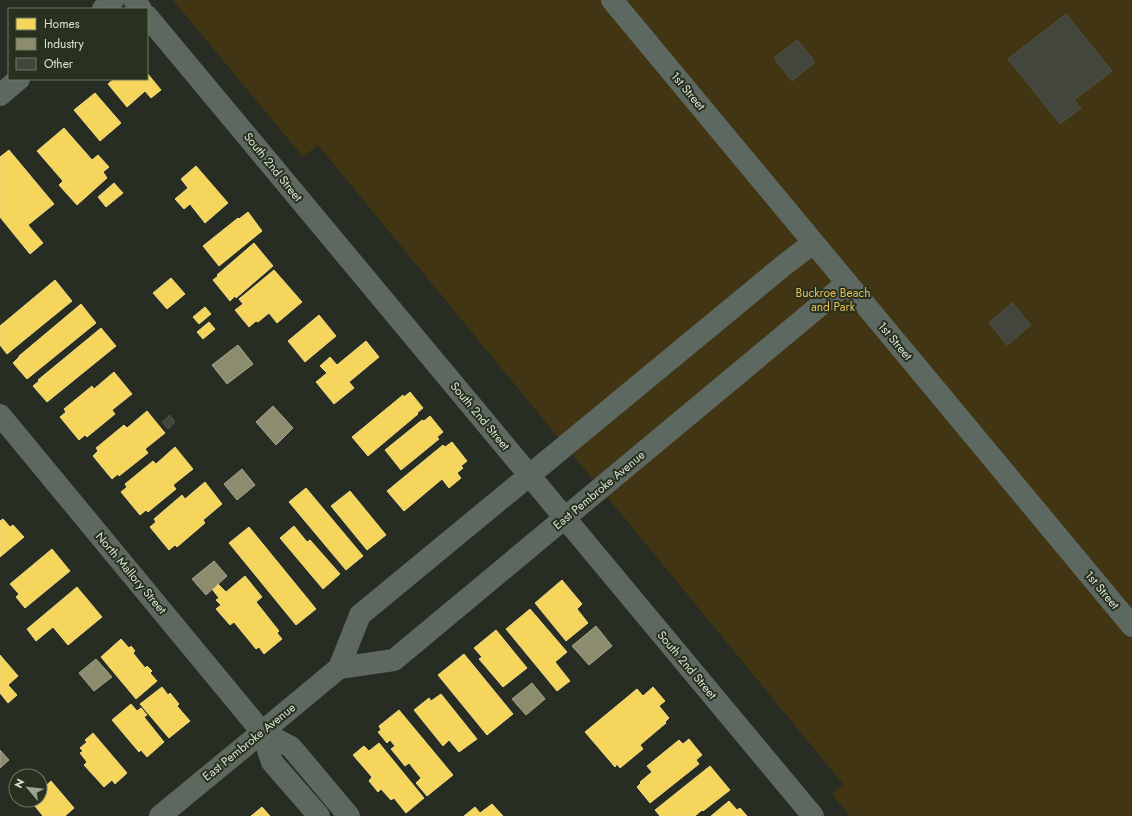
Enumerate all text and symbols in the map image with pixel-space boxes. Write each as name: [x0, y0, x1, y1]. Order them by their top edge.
legend: [8, 8, 148, 80]
text: Homes: [44, 15, 80, 33]
text: Industry: [44, 35, 85, 53]
text: Other: [44, 55, 74, 73]
street label: 1st Street: [667, 68, 710, 114]
street label: South 2nd Street: [239, 129, 307, 206]
park label: Buckroe Beach and Park: [796, 284, 870, 316]
street label: 1st Street: [874, 318, 917, 364]
street label: South 2nd Street: [446, 378, 514, 454]
street label: East Pembroke Avenue: [549, 446, 649, 534]
street label: North Mallory Street: [91, 528, 171, 618]
street label: 1st Street: [1081, 567, 1124, 613]
street label: South 2nd Street: [653, 627, 721, 703]
street label: East Pembroke Avenue: [199, 699, 299, 785]
north arrow: [8, 768, 48, 808]
text: N: [10, 776, 28, 791]

